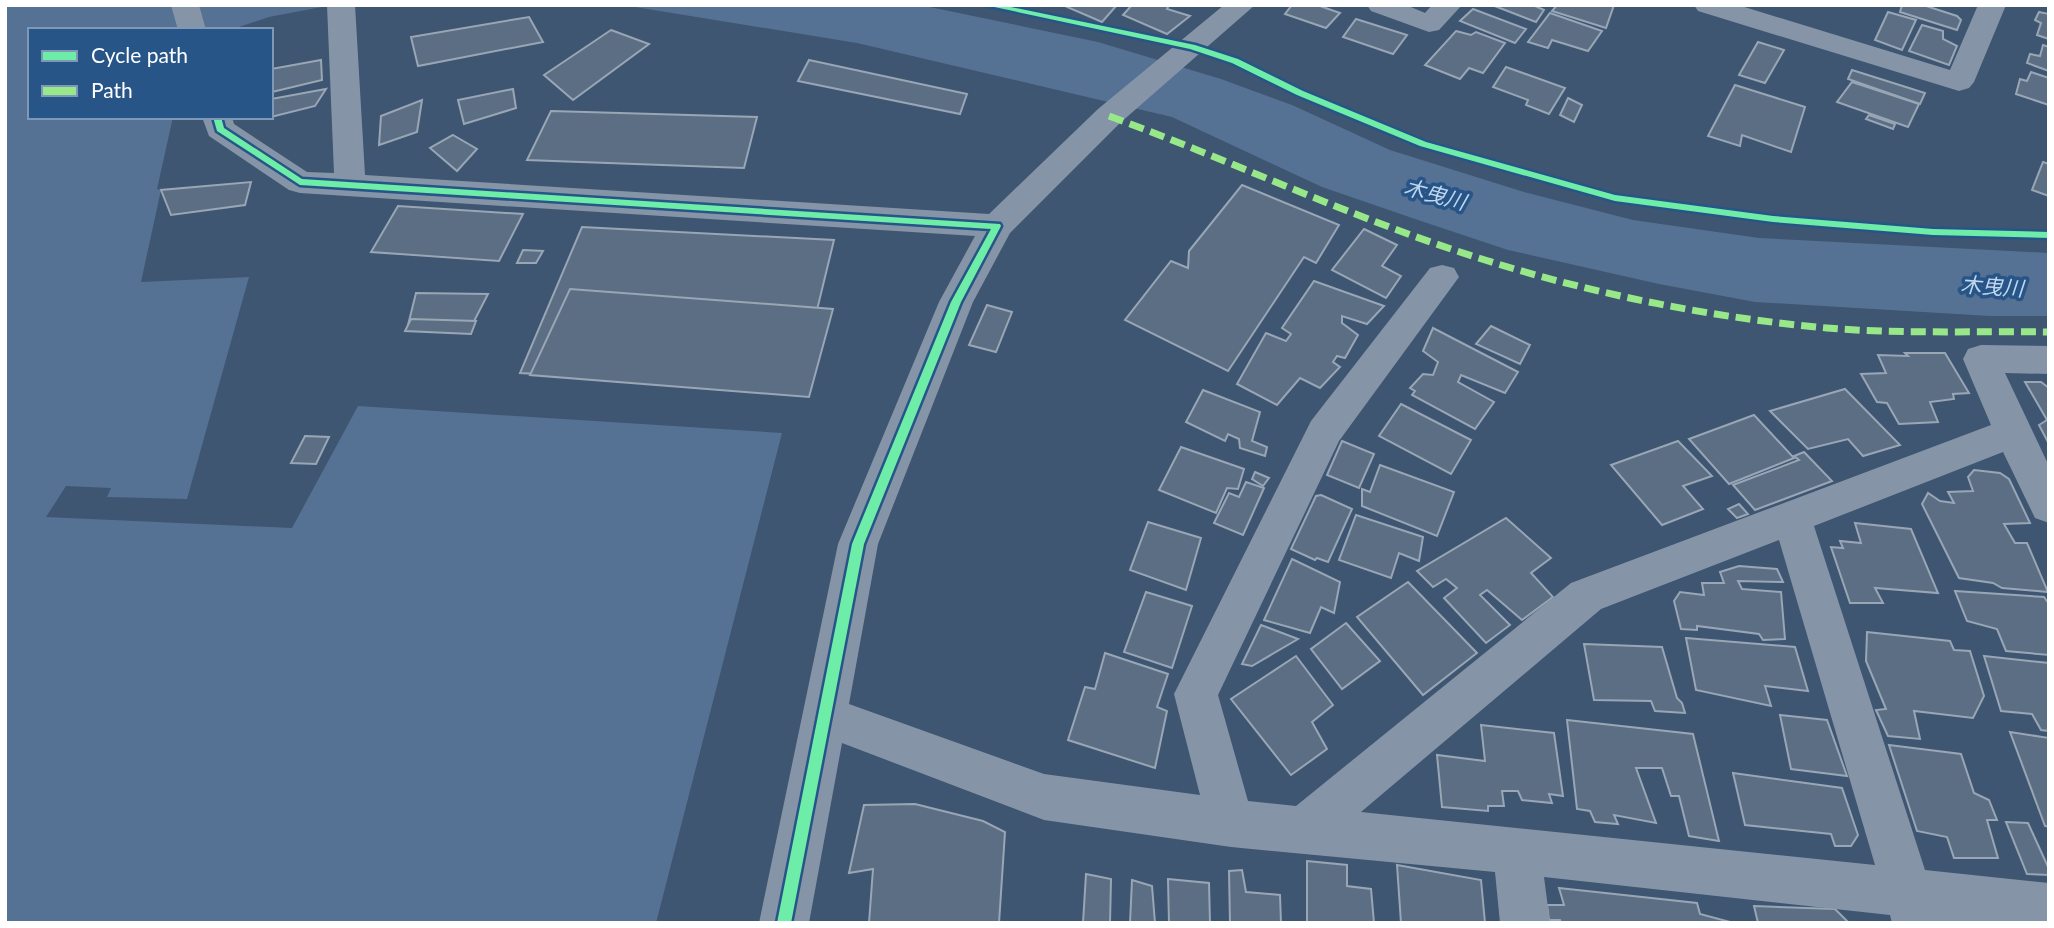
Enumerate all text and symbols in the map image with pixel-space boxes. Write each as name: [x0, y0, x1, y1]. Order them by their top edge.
legend: [28, 28, 273, 119]
text: Cycle path: [91, 42, 188, 67]
text: Path: [91, 77, 133, 102]
water label: 木曳川: [1402, 173, 1471, 214]
water label: 木曳川: [1960, 271, 2026, 300]

